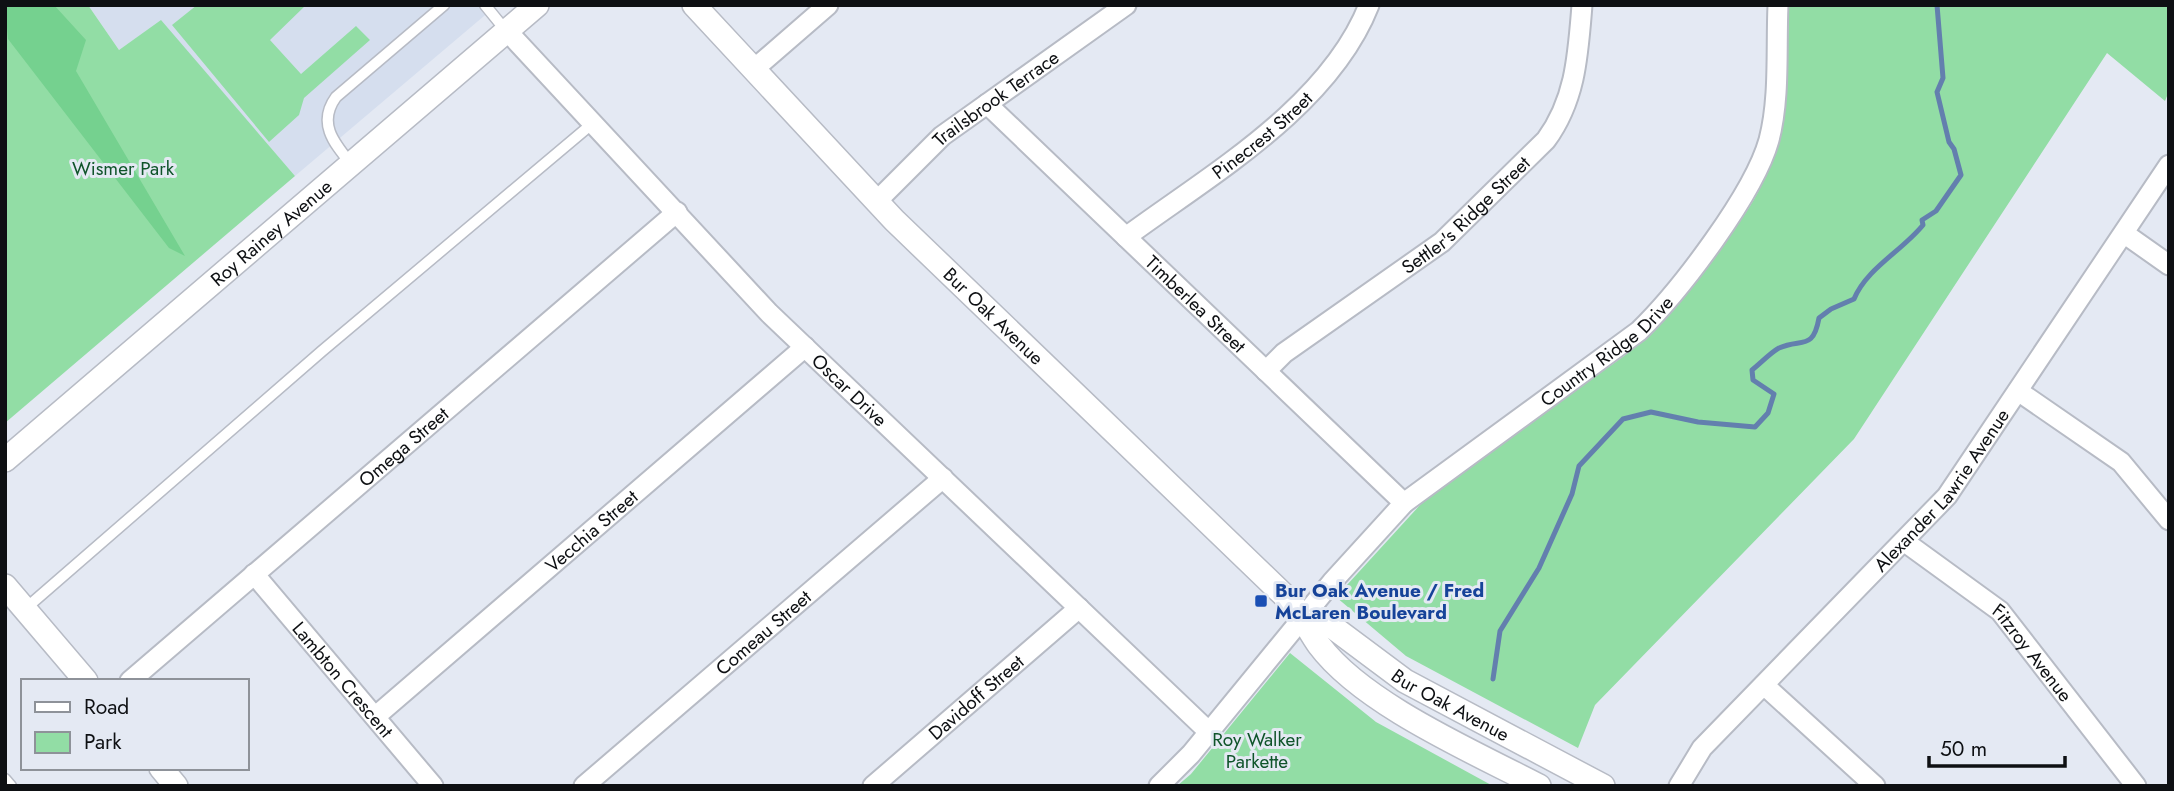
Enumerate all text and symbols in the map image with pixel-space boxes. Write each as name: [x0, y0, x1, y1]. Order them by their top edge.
street label: Trailsbrook Terrace: [926, 44, 1065, 152]
street label: Pinecrest Street: [1206, 85, 1319, 186]
street label: Settler's Ridge Street: [1396, 150, 1536, 281]
park label: Wismer Park: [72, 155, 175, 182]
street label: Roy Rainey Avenue: [205, 173, 338, 293]
street label: Timberlea Street: [1139, 249, 1252, 359]
street label: Bur Oak Avenue: [937, 261, 1050, 371]
street label: Country Ridge Drive: [1535, 290, 1680, 413]
street label: Oscar Drive: [806, 348, 893, 433]
street label: Omega Street: [353, 400, 455, 493]
street label: Alexander Lawrie Avenue: [1868, 403, 2016, 578]
street label: Vecchia Street: [540, 483, 644, 579]
place label: Bur Oak Avenue / Fred McLaren Boulevard: [1275, 577, 1484, 626]
street label: Comeau Street: [710, 584, 817, 681]
marker: Bur Oak Avenue / Fred McLaren Boulevard: [1253, 593, 1269, 609]
street label: Fitzroy Avenue: [1987, 597, 2079, 708]
street label: Lambton Crescent: [286, 616, 400, 744]
street label: Davidoff Street: [923, 648, 1030, 746]
street label: Bur Oak Avenue: [1386, 662, 1514, 748]
legend: [21, 679, 248, 770]
text: Road: [84, 692, 129, 722]
scale bar: [1929, 724, 2066, 768]
park label: Roy Walker Parkette: [1212, 726, 1302, 775]
text: Park: [84, 727, 122, 757]
text: 50 m: [1940, 734, 1987, 764]

